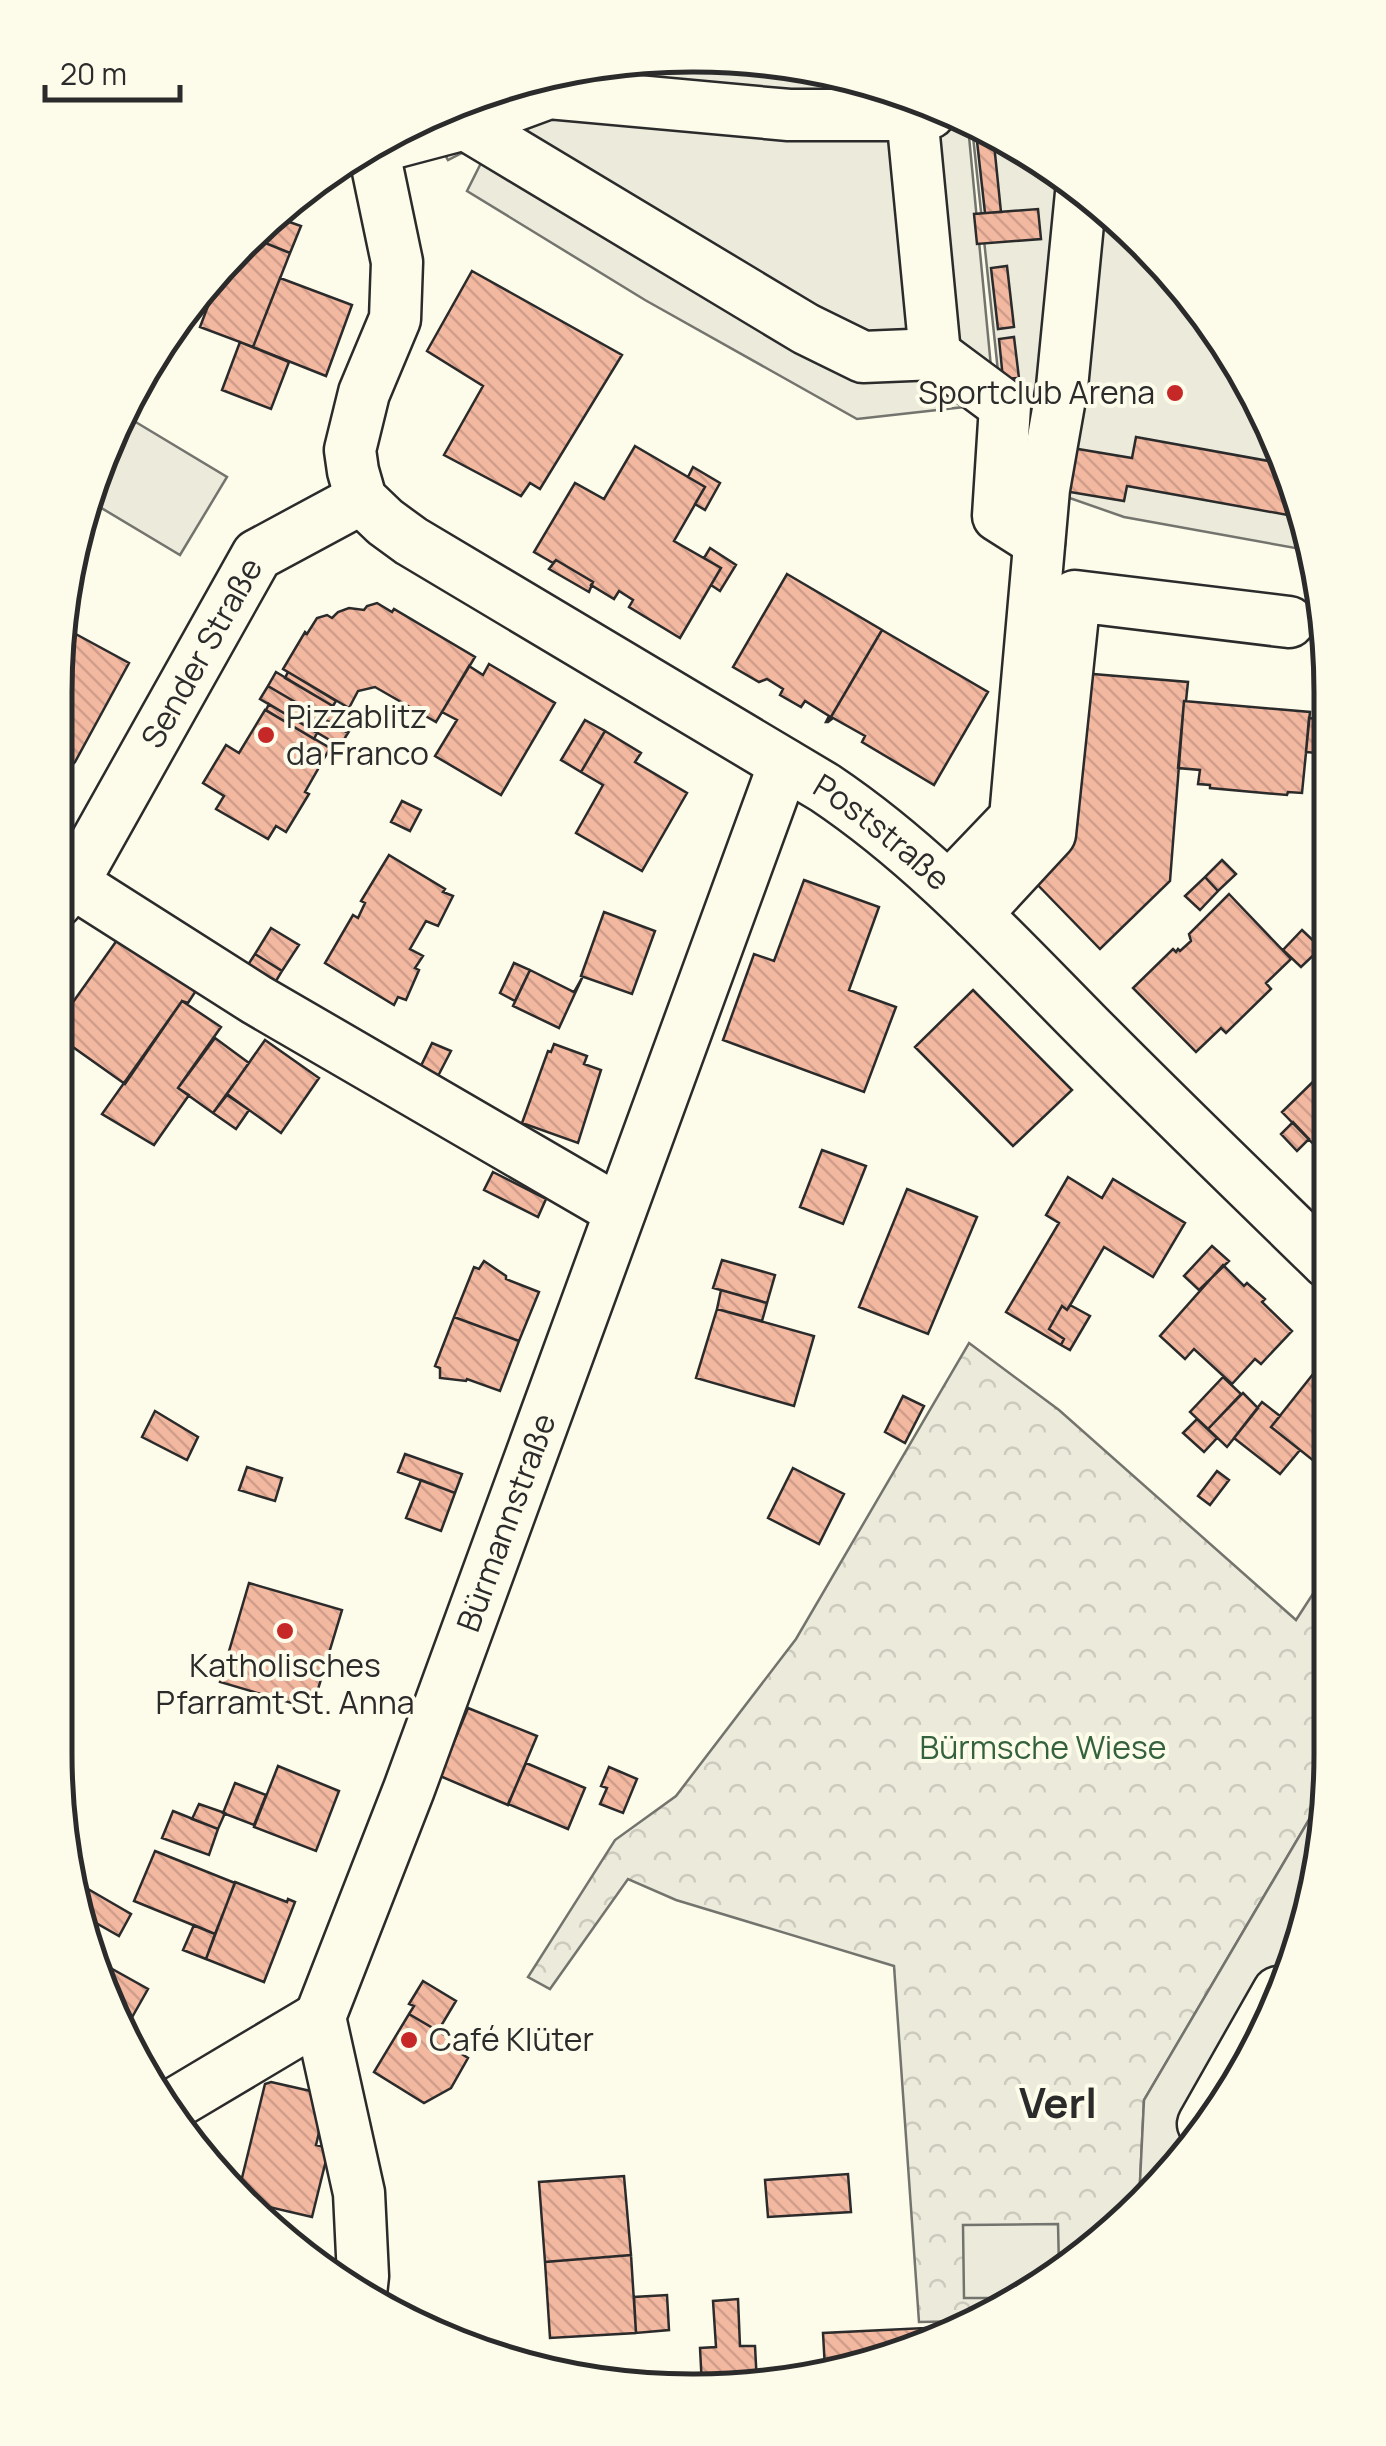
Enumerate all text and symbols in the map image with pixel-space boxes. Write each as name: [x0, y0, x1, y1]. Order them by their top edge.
scale bar: [45, 40, 180, 102]
text: 20 m: [60, 53, 127, 94]
place label: Sportclub Arena: [918, 370, 1155, 414]
marker: Sportclub Arena: [1164, 382, 1186, 404]
street label: Sender Straße: [130, 549, 272, 756]
place label: Pizzablitz da Franco: [286, 694, 429, 775]
marker: Pizzablitz da Franco: [255, 724, 277, 746]
street label: Poststraße: [806, 763, 960, 900]
street label: Bürmannstraße: [445, 1407, 566, 1637]
marker: Katholisches Pfarramt St. Anna: [274, 1620, 296, 1642]
place label: Katholisches Pfarramt St. Anna: [156, 1643, 414, 1724]
park label: Bürmsche Wiese: [920, 1725, 1166, 1769]
place label: Café Klüter: [429, 2017, 594, 2061]
marker: Café Klüter: [398, 2029, 420, 2051]
district label: Verl: [1019, 2073, 1097, 2131]

